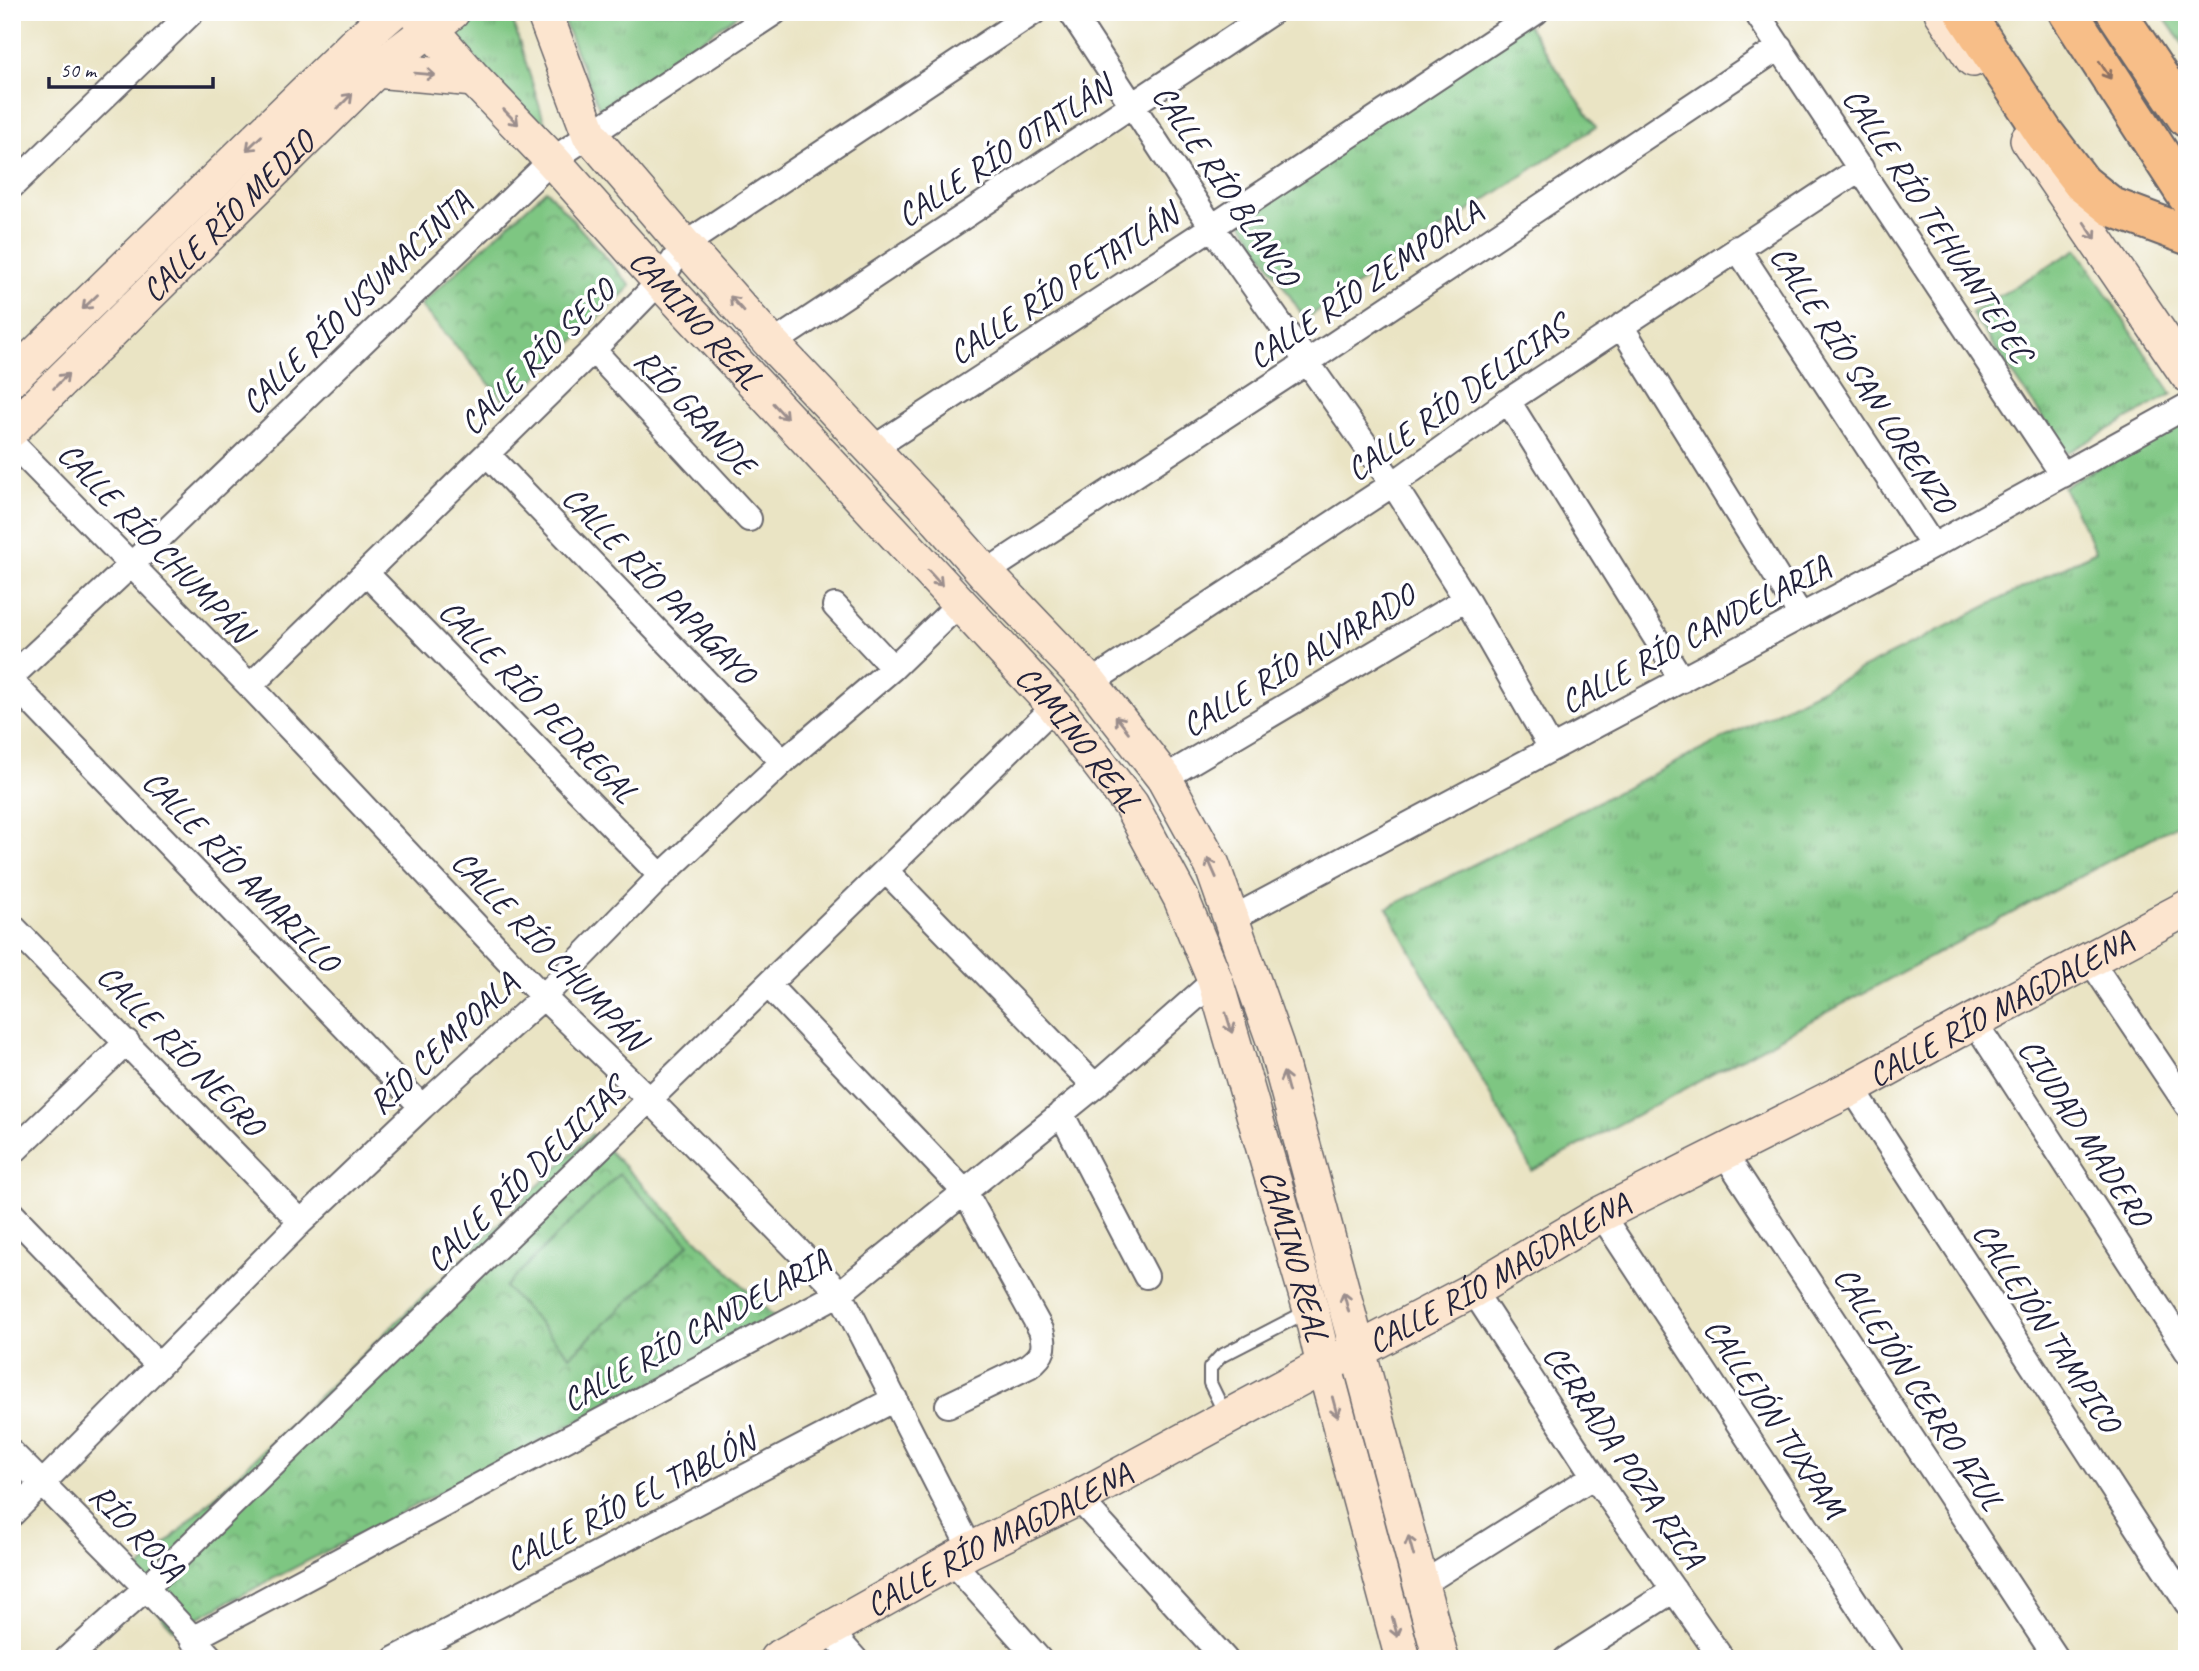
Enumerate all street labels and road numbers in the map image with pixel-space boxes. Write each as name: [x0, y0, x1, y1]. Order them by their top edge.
street label: CALLE RÍO OTATLÁN: [889, 63, 1124, 236]
street label: CALLE RÍO BLANCO: [1143, 76, 1311, 297]
street label: CALLE RÍO TEHUANTEPEC: [1833, 79, 2045, 374]
street label: CALLE RÍO MEDIO: [132, 119, 326, 311]
street label: CALLE RÍO USUMACINTA: [232, 180, 481, 423]
street label: CALLE RÍO ZEMPOALA: [1240, 189, 1491, 378]
street label: CALLE RÍO PETATLÁN: [940, 191, 1190, 374]
street label: CALLE RÍO SAN LORENZO: [1761, 237, 1967, 524]
street label: CAMINO REAL: [620, 240, 772, 399]
street label: CALLE RÍO SECO: [450, 268, 626, 444]
street label: CALLE RÍO DELICIAS: [1338, 302, 1581, 490]
street label: RÍO GRANDE: [625, 340, 767, 487]
street label: CALLE RÍO CHUMPÁN: [49, 433, 265, 655]
street label: CALLE RÍO PAPAGAYO: [553, 477, 767, 696]
street label: CALLE RÍO CANDELARIA: [1553, 544, 1838, 723]
street label: CALLE RÍO ALVARADO: [1174, 572, 1425, 746]
street label: CALLE RÍO PEDREGAL: [430, 590, 647, 812]
street label: CAMINO REAL: [1007, 656, 1150, 821]
street label: CALLE RÍO AMARILLO: [134, 761, 351, 984]
street label: CALLE RÍO CHUMPÁN: [443, 841, 659, 1063]
street label: CALLE RÍO MAGDALENA: [1860, 919, 2141, 1096]
street label: CALLE RÍO NEGRO: [88, 955, 276, 1148]
street label: RÍO CEMPOALA: [359, 962, 528, 1123]
street label: CIUDAD MADERO: [2009, 1030, 2163, 1237]
street label: CALLE RÍO DELICIAS: [416, 1065, 638, 1281]
street label: CAMINO REAL: [1250, 1165, 1339, 1346]
street label: CALLE RÍO MAGDALENA: [1360, 1181, 1638, 1363]
street label: CALLEJÓN TAMPICO: [1963, 1214, 2133, 1443]
street label: CALLE RÍO CANDELARIA: [555, 1238, 838, 1421]
street label: CALLEJÓN CERRO AZUL: [1825, 1258, 2014, 1519]
street label: CALLEJÓN TUXPAM: [1695, 1310, 1857, 1528]
street label: CERRADA POZA RICA: [1534, 1336, 1715, 1577]
street label: CALLE RÍO EL TABLÓN: [498, 1417, 766, 1581]
street label: CALLE RÍO MAGDALENA: [858, 1451, 1140, 1626]
street label: RÍO ROSA: [80, 1474, 195, 1591]

